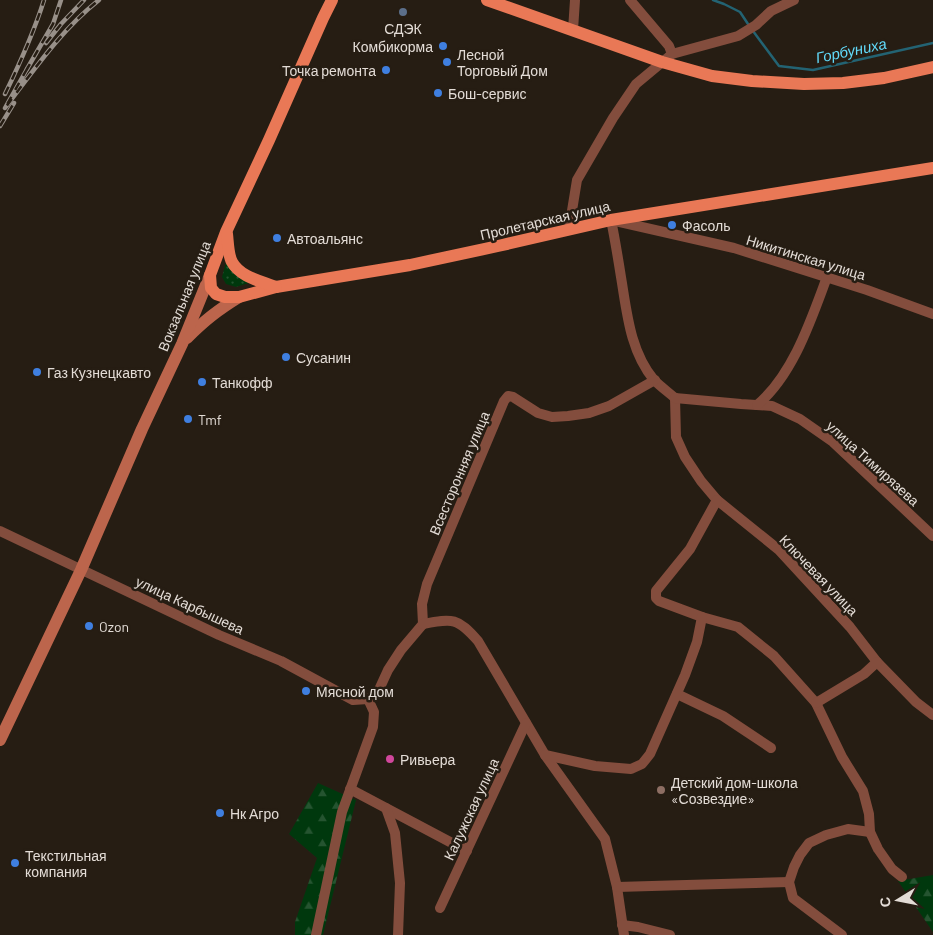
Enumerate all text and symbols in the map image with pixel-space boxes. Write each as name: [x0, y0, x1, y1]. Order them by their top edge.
marker: СДЭК: [397, 6, 409, 18]
place label: СДЭК: [384, 20, 423, 37]
water label: Горбуниха: [814, 34, 888, 66]
place label: Комбикорма: [352, 38, 433, 55]
marker: Комбикорма: [437, 40, 449, 52]
place label: Лесной Торговый Дом: [457, 46, 548, 79]
marker: Лесной Торговый Дом: [441, 56, 453, 68]
place label: Точка ремонта: [282, 62, 376, 79]
marker: Точка ремонта: [380, 64, 392, 76]
place label: Бош-сервис: [448, 85, 527, 102]
marker: Бош-сервис: [432, 87, 444, 99]
street label: Пролетарская улица: [478, 197, 612, 243]
place label: Фасоль: [682, 217, 731, 234]
marker: Фасоль: [666, 219, 678, 231]
place label: Автоальянс: [287, 230, 363, 247]
street label: Никитинская улица: [744, 231, 868, 283]
marker: Автоальянс: [271, 232, 283, 244]
street label: Вокзальная улица: [154, 238, 214, 354]
place label: Сусанин: [296, 349, 351, 366]
marker: Сусанин: [280, 351, 292, 363]
place label: Газ Кузнецкавто: [47, 364, 151, 381]
marker: Газ Кузнецкавто: [31, 366, 43, 378]
place label: Танкофф: [212, 374, 273, 391]
marker: Танкофф: [196, 376, 208, 388]
street label: Всесторонняя улица: [425, 408, 493, 537]
place label: Tmf: [198, 411, 222, 428]
marker: Tmf: [182, 413, 194, 425]
street label: улица Тимирязева: [823, 417, 923, 509]
street label: Ключевая улица: [776, 531, 862, 619]
street label: улица Карбышева: [133, 573, 247, 638]
place label: Ozon: [99, 618, 129, 635]
marker: Ozon: [83, 620, 95, 632]
place label: Мясной дом: [316, 683, 394, 700]
marker: Мясной дом: [300, 685, 312, 697]
place label: Ривьера: [400, 751, 455, 768]
marker: Ривьера: [384, 753, 396, 765]
street label: Калужская улица: [440, 755, 502, 863]
place label: Детский дом-школа «Созвездие»: [671, 774, 798, 807]
marker: Детский дом-школа «Созвездие»: [655, 784, 667, 796]
place label: Нк Агро: [230, 805, 279, 822]
marker: Нк Агро: [214, 807, 226, 819]
place label: Текстильная компания: [25, 847, 107, 880]
marker: Текстильная компания: [9, 857, 21, 869]
north arrow: [873, 875, 923, 925]
text: С: [875, 896, 894, 909]

